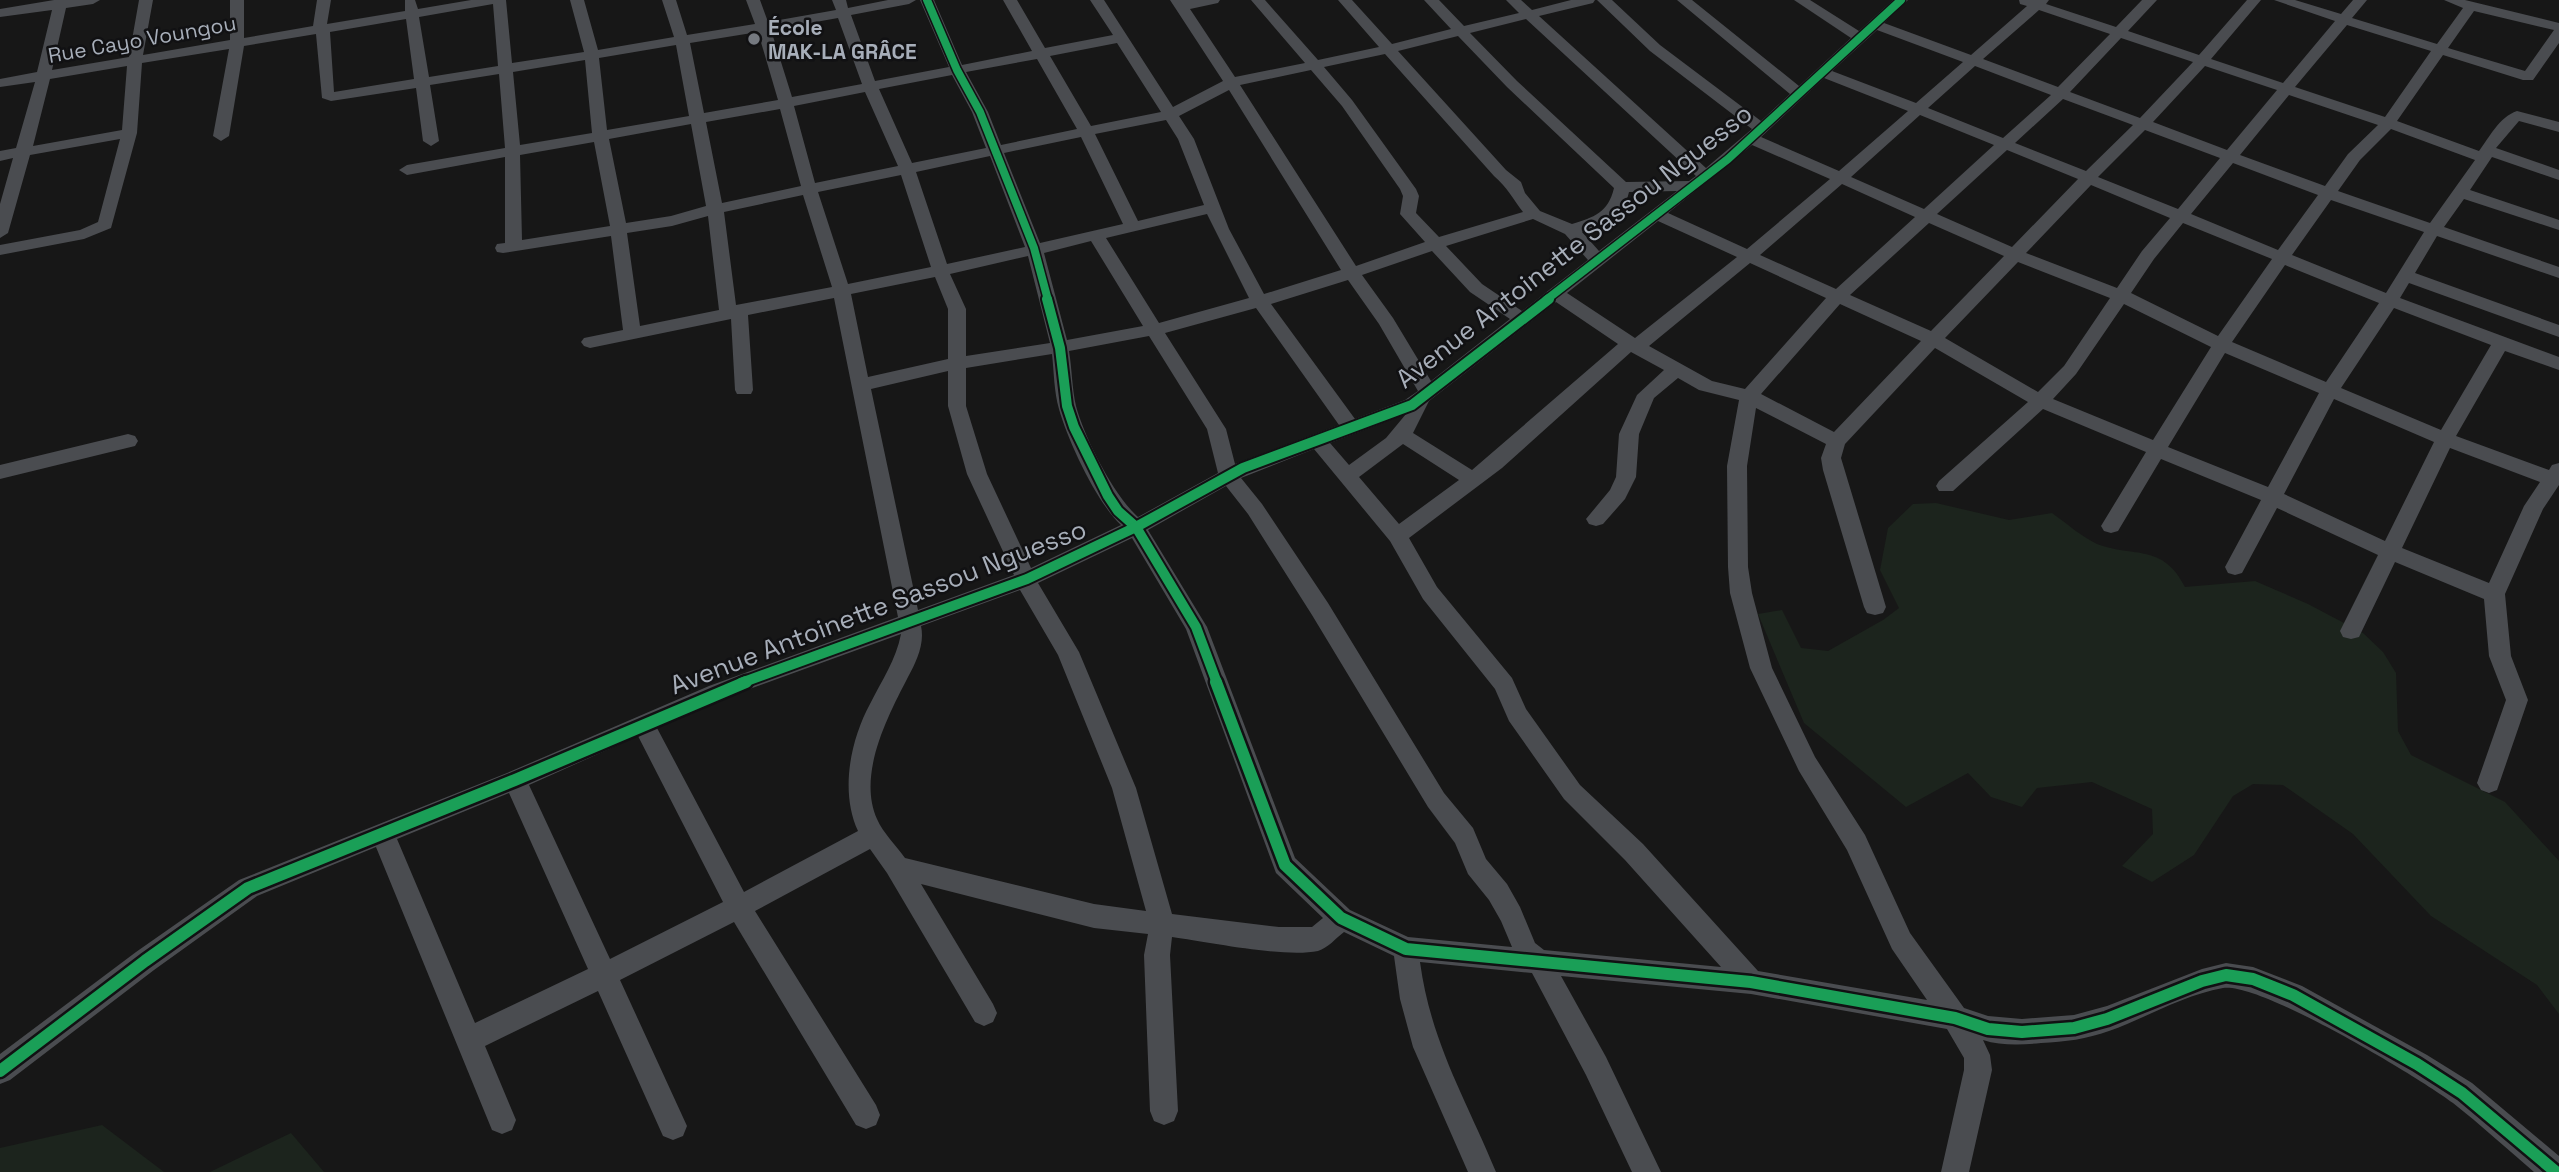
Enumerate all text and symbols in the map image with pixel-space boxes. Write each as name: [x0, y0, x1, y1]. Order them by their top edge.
street label: Rue Cayo Voungou: [46, 9, 238, 69]
place label: École MAK-LA GRÂCE: [768, 14, 917, 65]
marker: École MAK-LA GRÂCE: [746, 31, 762, 47]
street label: Avenue Antoinette Sassou Nguesso: [1389, 96, 1759, 396]
street label: Avenue Antoinette Sassou Nguesso: [665, 512, 1091, 702]

